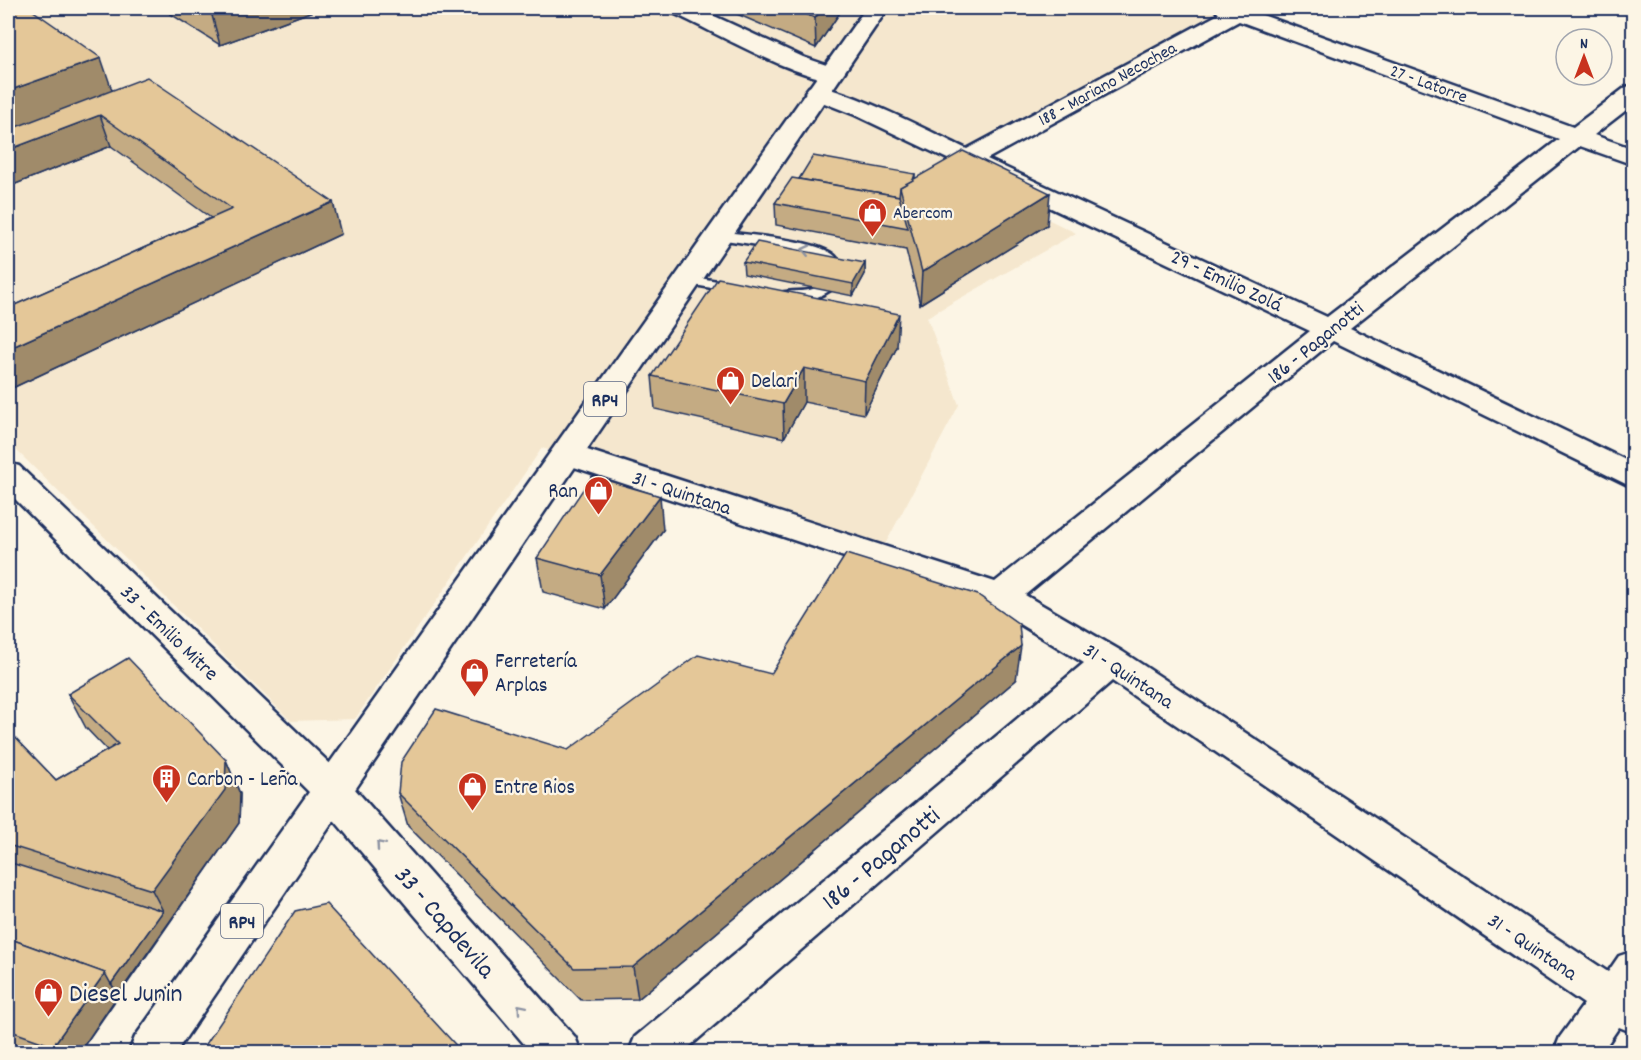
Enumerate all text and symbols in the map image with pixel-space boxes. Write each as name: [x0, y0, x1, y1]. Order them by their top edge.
north arrow: [1554, 27, 1614, 87]
text: N: [1580, 33, 1588, 56]
street label: 188 - Mariano Necochea: [1035, 37, 1182, 134]
street label: 27 - Latorre: [1386, 60, 1470, 111]
shop icon: Abercom: [856, 196, 888, 238]
place label: Abercom: [893, 202, 953, 227]
street label: 29 - Emilio Zolá: [1165, 244, 1287, 322]
one-way arrow: [801, 245, 811, 258]
street label: 186 - Paganotti: [1262, 296, 1372, 393]
shop icon: Delari: [714, 364, 746, 406]
place label: Delari: [751, 368, 798, 398]
road number: RP4: [584, 382, 626, 416]
street label: 31 - Quintana: [628, 465, 736, 525]
shop icon: Ran: [583, 474, 615, 516]
place label: Ran: [548, 478, 578, 508]
street label: 33 - Emilio Mitre: [112, 579, 224, 689]
street label: 31 - Quintana: [1076, 637, 1180, 719]
place label: Ferretería Arplas: [495, 648, 578, 702]
shop icon: Ferretería Arplas: [458, 656, 490, 698]
building icon: Carbon - Leña: [150, 762, 182, 804]
place label: Carbon - Leña: [187, 766, 298, 796]
shop icon: Entre Rios: [457, 770, 489, 812]
place label: Entre Rios: [494, 774, 575, 804]
street label: 186 - Paganotti: [815, 799, 950, 920]
one-way arrow: [376, 841, 387, 852]
street label: 33 - Capdevila: [384, 859, 503, 988]
road number: RP4: [221, 904, 263, 938]
street label: 31 - Quintana: [1480, 907, 1583, 990]
shop icon: Diesel Junin: [32, 976, 64, 1018]
place label: Diesel Junin: [69, 977, 183, 1014]
one-way arrow: [517, 1004, 528, 1015]

